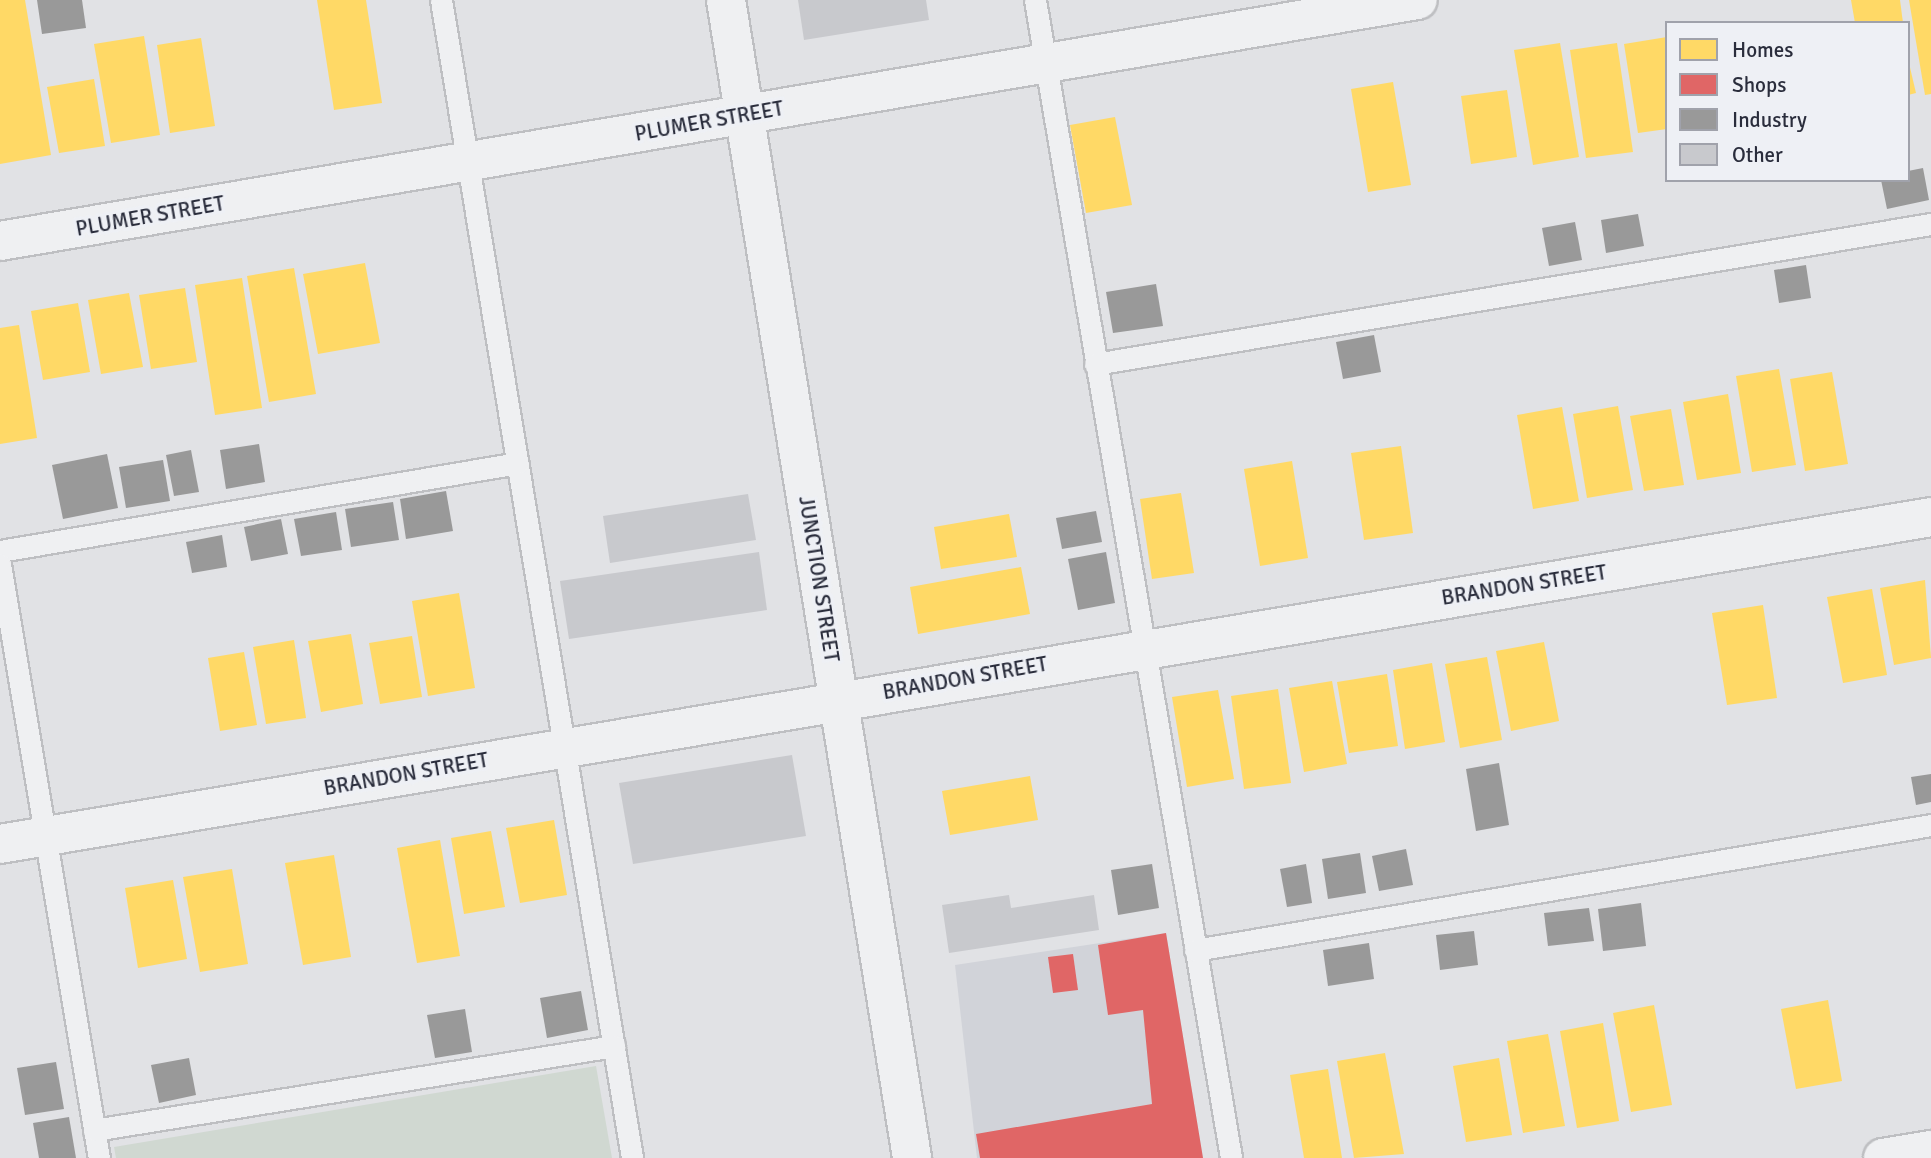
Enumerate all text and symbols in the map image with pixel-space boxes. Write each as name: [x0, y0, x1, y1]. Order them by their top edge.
legend: [1665, 21, 1910, 182]
text: Homes: [1732, 37, 1794, 63]
text: Shops: [1732, 72, 1786, 98]
street label: PLUMER STREET: [633, 96, 785, 146]
text: Industry: [1732, 107, 1807, 133]
text: Other: [1732, 142, 1783, 168]
street label: PLUMER STREET: [74, 191, 226, 241]
street label: JUNCTION STREET: [793, 494, 845, 664]
street label: BRANDON STREET: [1440, 560, 1608, 610]
street label: BRANDON STREET: [881, 651, 1049, 705]
street label: BRANDON STREET: [322, 747, 490, 801]

